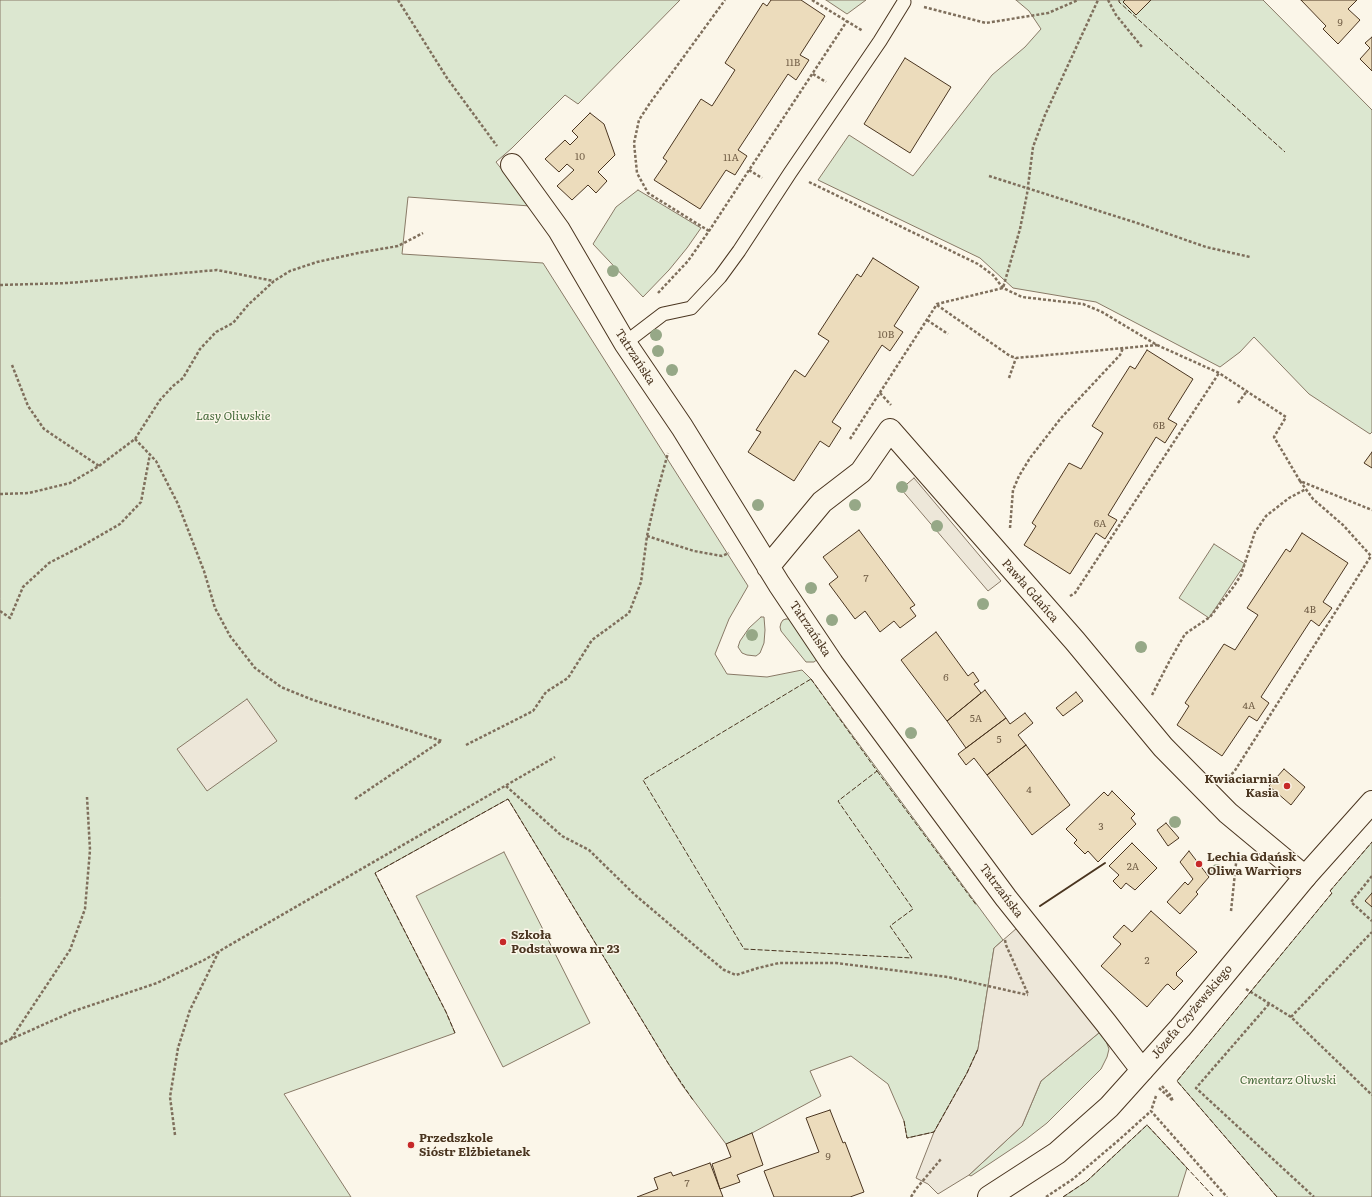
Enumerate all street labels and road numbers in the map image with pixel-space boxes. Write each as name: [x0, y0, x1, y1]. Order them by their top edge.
street label: Tatrzańska: [612, 326, 658, 388]
street label: Pawła Gdańca: [999, 556, 1061, 626]
street label: Tatrzańska: [786, 599, 834, 659]
street label: Tatrzańska: [976, 861, 1026, 921]
street label: Józefa Czyżewskiego: [1148, 962, 1236, 1062]

